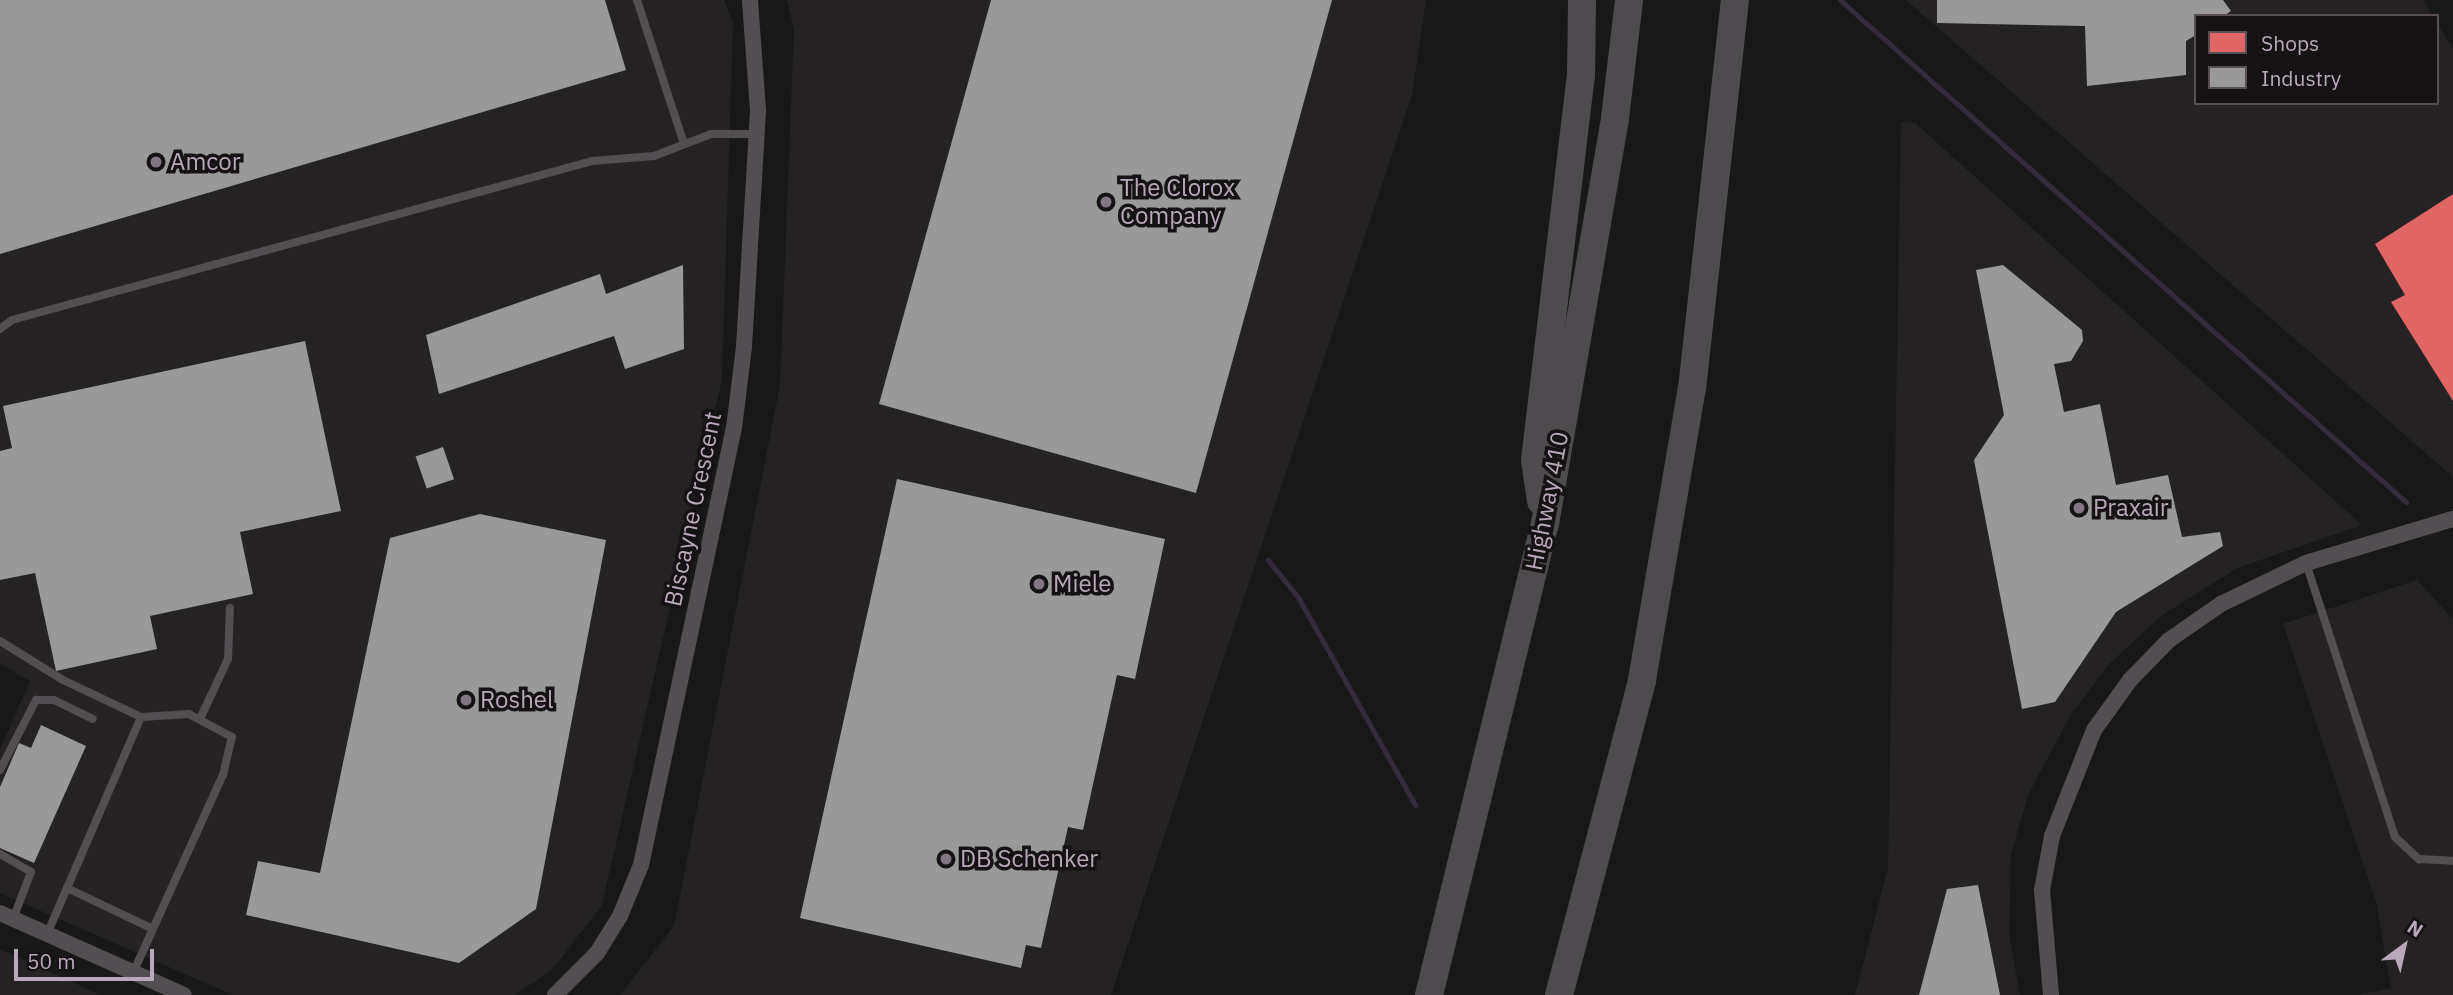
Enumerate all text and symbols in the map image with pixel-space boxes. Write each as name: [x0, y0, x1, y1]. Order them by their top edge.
legend: [2194, 14, 2439, 105]
text: Shops: [2261, 29, 2319, 57]
text: Industry: [2261, 64, 2341, 92]
place label: Amcor: [170, 148, 241, 176]
marker: Amcor: [148, 154, 164, 170]
place label: The Clorox Company: [1120, 174, 1235, 230]
marker: The Clorox Company: [1098, 194, 1114, 210]
street label: Biscayne Crescent: [658, 409, 728, 609]
street label: Highway 410: [1519, 429, 1575, 573]
place label: Praxair: [2093, 494, 2169, 522]
marker: Praxair: [2071, 500, 2087, 516]
place label: Miele: [1053, 570, 1111, 598]
marker: Miele: [1031, 576, 1047, 592]
place label: Roshel: [480, 686, 553, 714]
marker: Roshel: [458, 692, 474, 708]
place label: DB Schenker: [960, 845, 1098, 873]
marker: DB Schenker: [938, 851, 954, 867]
north arrow: [2369, 911, 2439, 981]
text: N: [2403, 915, 2428, 942]
scale bar: [18, 936, 158, 980]
text: 50 m: [27, 947, 76, 975]

